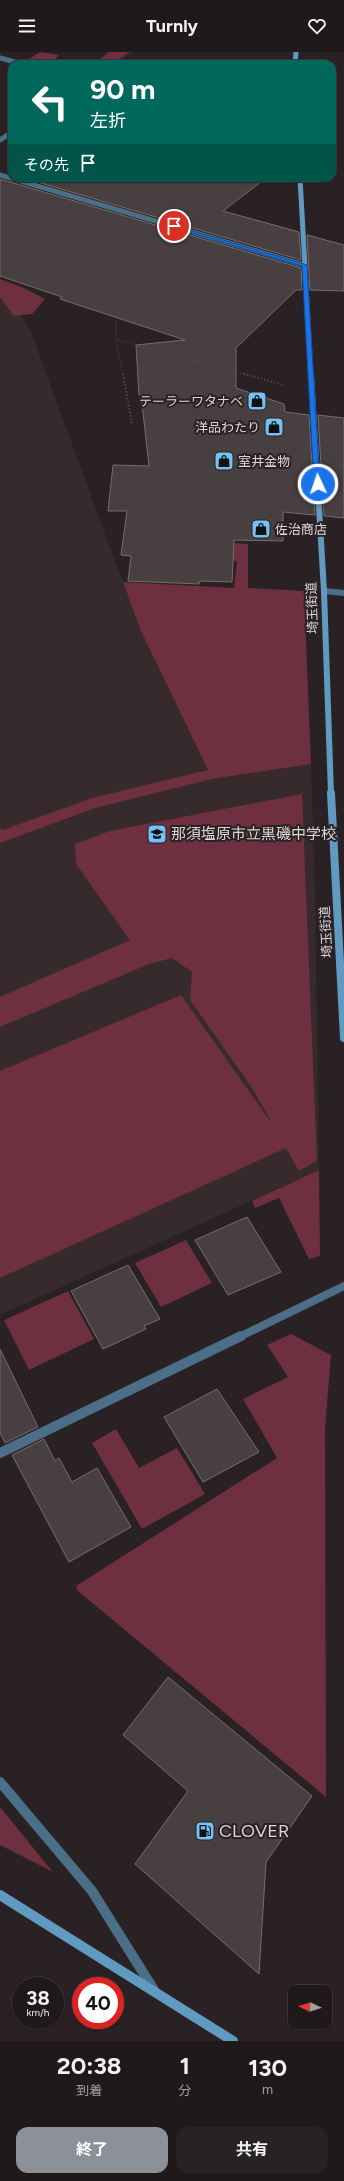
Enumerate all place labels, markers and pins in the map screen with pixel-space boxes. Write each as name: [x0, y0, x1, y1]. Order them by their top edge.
pin: [157, 209, 191, 243]
shop icon: テーラーワタナベ: [246, 390, 268, 412]
place label: テーラーワタナベ: [139, 394, 243, 409]
shop icon: 洋品わたり: [263, 416, 285, 438]
place label: 洋品わたり: [195, 420, 260, 435]
shop icon: 室井金物: [213, 450, 235, 472]
place label: 室井金物: [238, 454, 290, 469]
shop icon: 佐治商店: [250, 518, 272, 540]
place label: 佐治商店: [275, 522, 327, 537]
school or university icon: 那須塩原市立黒磯中学校: [146, 823, 168, 845]
place label: 那須塩原市立黒磯中学校: [171, 825, 336, 843]
fuel station icon: CLOVER: [194, 1820, 216, 1842]
place label: CLOVER: [219, 1820, 289, 1842]

